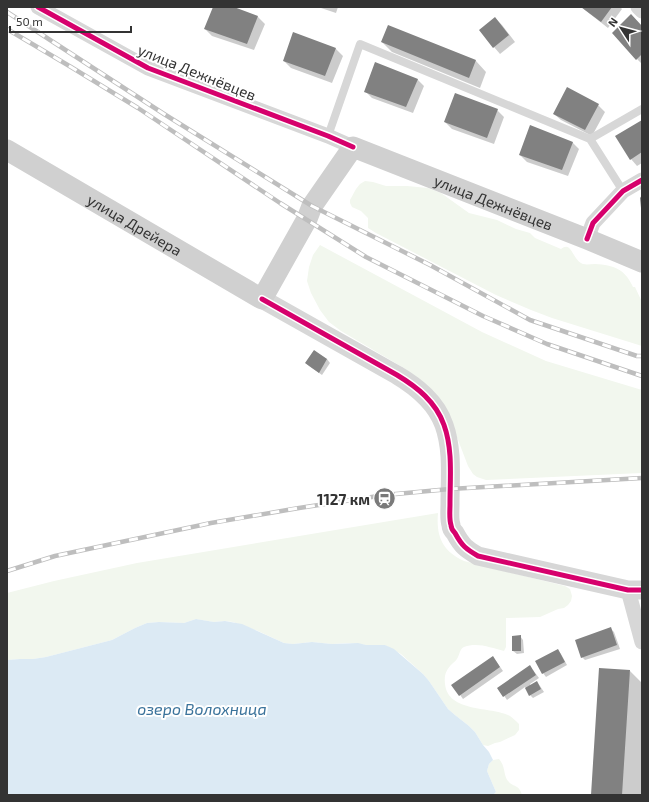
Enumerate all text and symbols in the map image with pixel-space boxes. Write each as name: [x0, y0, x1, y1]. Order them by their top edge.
scale bar: [10, 8, 131, 34]
north arrow: [601, 8, 641, 48]
text: 50 m: [16, 14, 43, 28]
text: N: [605, 15, 620, 29]
street label: улица Дежнёвцев: [135, 40, 259, 105]
street label: улица Дежнёвцев: [431, 171, 556, 234]
street label: улица Дрейера: [84, 190, 185, 259]
station icon: 1127 км: [372, 486, 398, 512]
place label: 1127 км: [317, 490, 370, 508]
water label: озеро Волохница: [137, 699, 267, 718]

